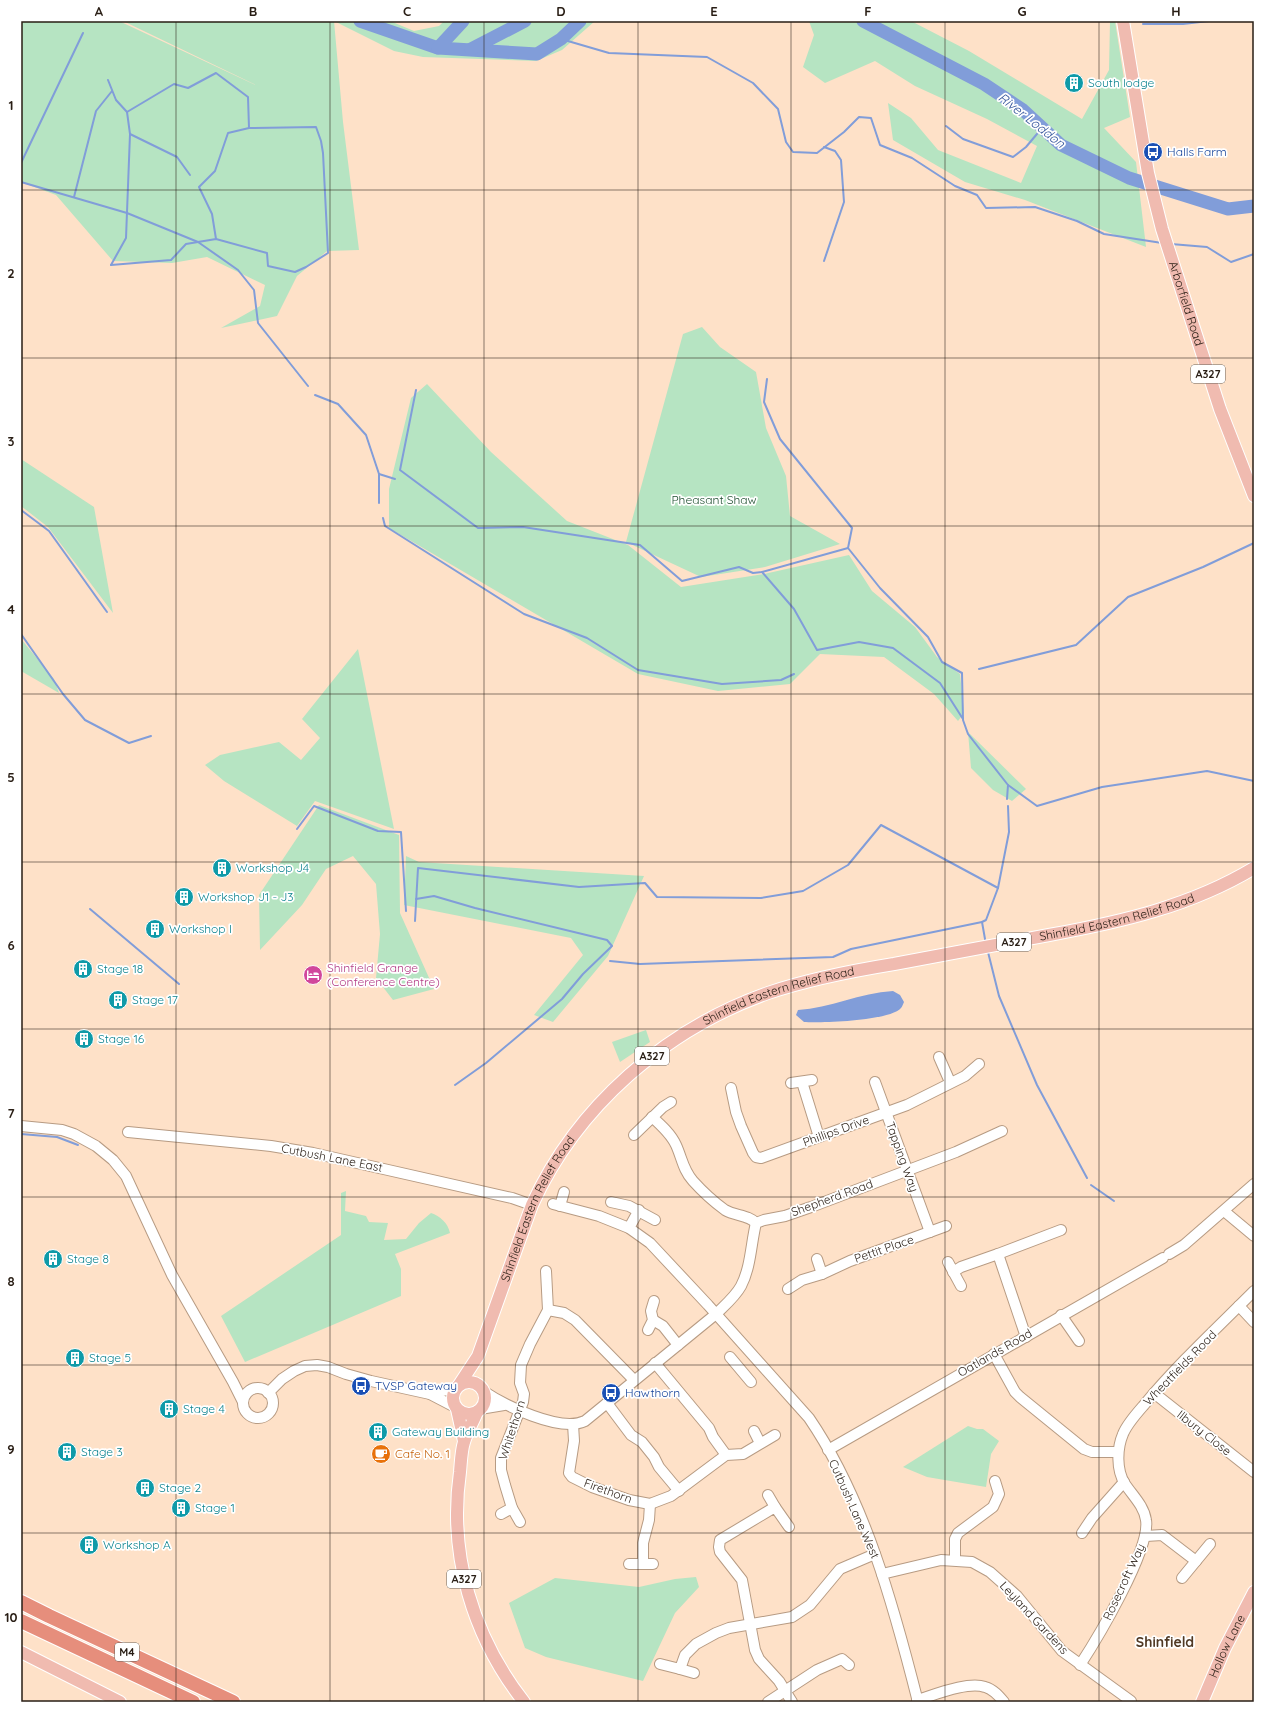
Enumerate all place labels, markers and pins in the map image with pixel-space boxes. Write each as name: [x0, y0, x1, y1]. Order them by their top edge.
building icon: South lodge: [1063, 72, 1085, 94]
place label: South lodge: [1088, 75, 1154, 90]
bus stop icon: Halls Farm: [1142, 141, 1164, 163]
place label: Halls Farm: [1167, 144, 1227, 159]
building icon: Workshop J4: [211, 857, 233, 879]
place label: Workshop J4: [236, 860, 309, 875]
building icon: Workshop J1 - J3: [173, 886, 195, 908]
place label: Workshop J1 - J3: [198, 889, 294, 904]
building icon: Workshop I: [144, 918, 166, 940]
place label: Workshop I: [169, 921, 232, 936]
building icon: Stage 18: [72, 958, 94, 980]
place label: Shinfield Grange (Conference Centre): [327, 960, 440, 989]
place label: Stage 18: [97, 961, 143, 976]
hotel icon: Shinfield Grange (Conference Centre): [302, 964, 324, 986]
building icon: Stage 17: [107, 989, 129, 1011]
place label: Stage 17: [132, 992, 178, 1007]
building icon: Stage 16: [73, 1028, 95, 1050]
place label: Stage 16: [98, 1031, 145, 1046]
building icon: Stage 8: [42, 1248, 64, 1270]
place label: Stage 8: [67, 1251, 109, 1266]
building icon: Stage 5: [64, 1347, 86, 1369]
place label: Stage 5: [89, 1350, 131, 1365]
bus stop icon: TVSP Gateway: [350, 1375, 372, 1397]
place label: TVSP Gateway: [375, 1378, 457, 1393]
bus stop icon: Hawthorn: [600, 1382, 622, 1404]
place label: Hawthorn: [625, 1385, 680, 1400]
building icon: Stage 4: [158, 1398, 180, 1420]
place label: Stage 4: [183, 1401, 225, 1416]
building icon: Gateway Building: [367, 1421, 389, 1443]
place label: Gateway Building: [392, 1424, 489, 1439]
building icon: Stage 3: [56, 1441, 78, 1463]
cafe icon: Cafe No. 1: [370, 1443, 392, 1465]
place label: Stage 3: [81, 1444, 123, 1459]
place label: Cafe No. 1: [395, 1446, 450, 1461]
building icon: Stage 2: [134, 1477, 156, 1499]
place label: Stage 2: [159, 1480, 201, 1495]
building icon: Stage 1: [170, 1497, 192, 1519]
place label: Stage 1: [195, 1500, 235, 1515]
building icon: Workshop A: [78, 1534, 100, 1556]
place label: Workshop A: [103, 1537, 171, 1552]

